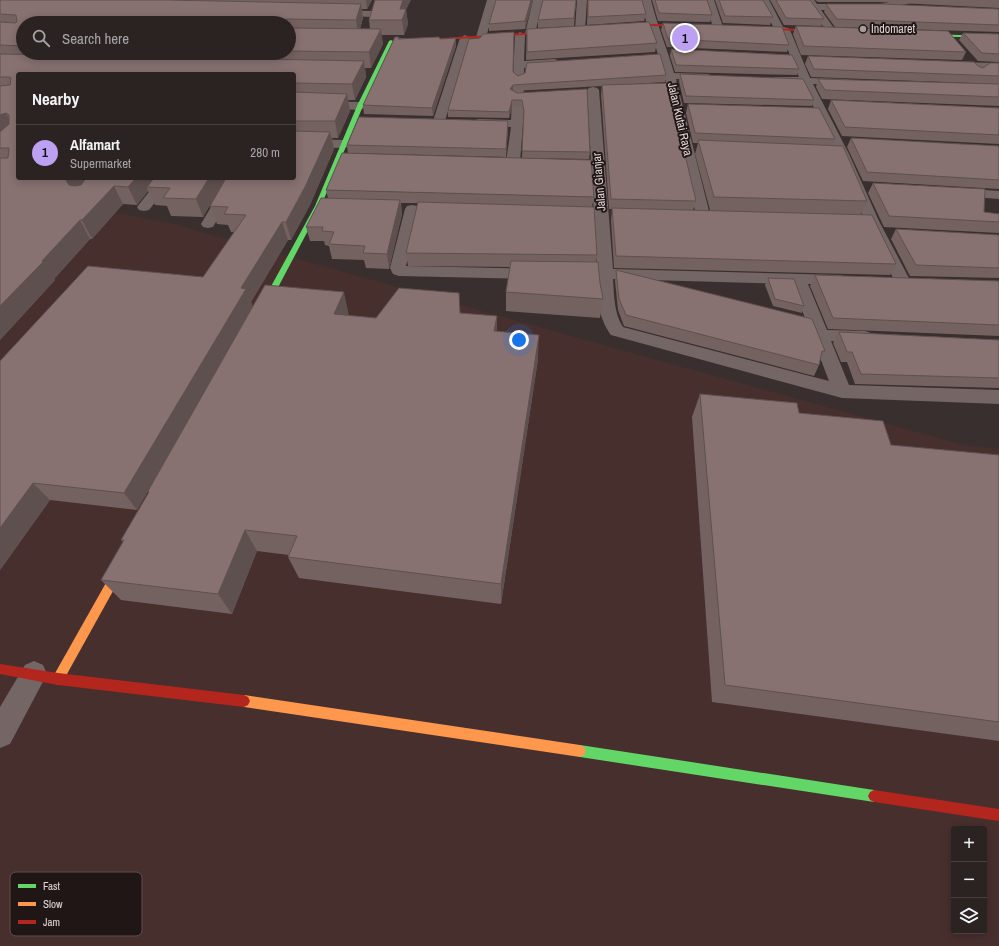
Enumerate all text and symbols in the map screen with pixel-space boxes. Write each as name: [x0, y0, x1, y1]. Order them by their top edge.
search box: [16, 16, 296, 60]
place label: Indomaret: [871, 21, 916, 37]
pin: 1: [672, 23, 698, 53]
marker: Indomaret: [858, 24, 868, 34]
icon: search: [30, 27, 52, 49]
text: Search here: [62, 28, 129, 49]
street label: Jalan Kutai Raya: [664, 81, 696, 158]
text: Nearby: [32, 87, 79, 110]
text: Alfamart: [70, 134, 120, 155]
text: 1: [42, 144, 48, 161]
text: 280 m: [250, 144, 280, 161]
street label: Jalan Gianjar: [588, 151, 610, 212]
text: Supermarket: [70, 155, 131, 172]
your location: [509, 330, 529, 350]
map controls: [951, 826, 987, 934]
button: +: [951, 826, 987, 862]
button: −: [951, 862, 987, 898]
legend: [10, 872, 142, 936]
text: Fast: [43, 879, 61, 893]
text: Slow: [43, 897, 63, 911]
button: layers: [951, 898, 987, 934]
text: Jam: [43, 915, 60, 929]

